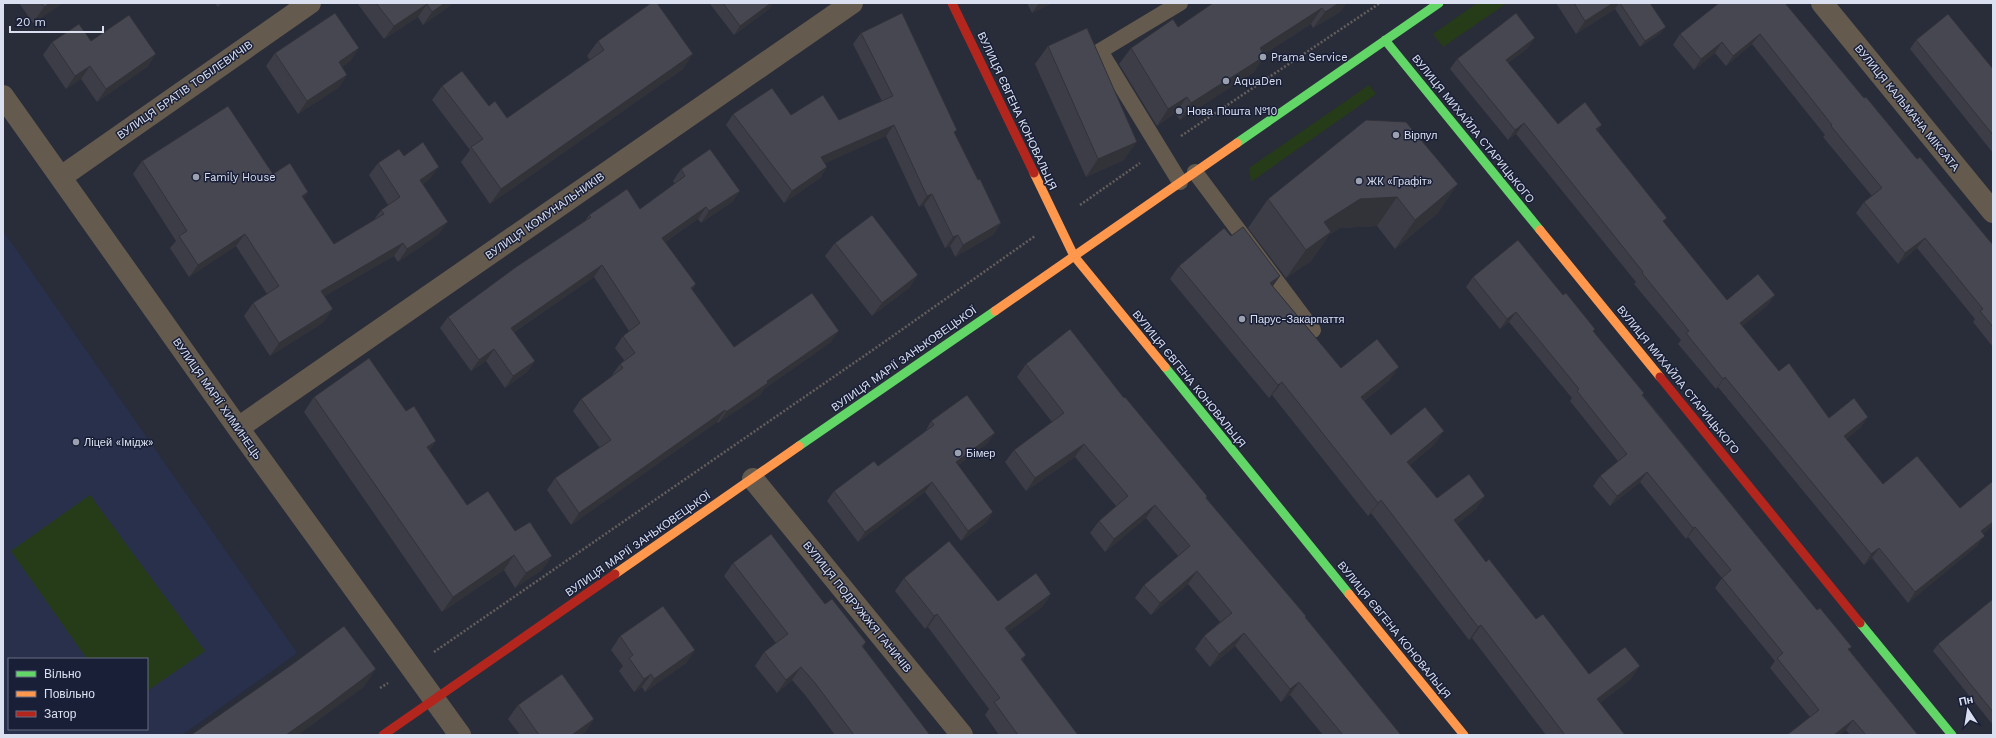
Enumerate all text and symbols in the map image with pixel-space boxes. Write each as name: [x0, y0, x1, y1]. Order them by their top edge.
scale bar: [10, 8, 103, 34]
text: 20 m: [16, 15, 46, 29]
street label: ВУЛИЦЯ ЄВГЕНА КОНОВАЛЬЦЯ: [975, 30, 1059, 192]
street label: ВУЛИЦЯ БРАТІВ ТОБІЛЕВИЧІВ: [115, 38, 255, 142]
street label: ВУЛИЦЯ КАЛЬМАНА МІКСАТА: [1852, 42, 1962, 174]
place label: Prama Service: [1271, 51, 1348, 64]
marker: Prama Service: [1258, 52, 1268, 62]
street label: ВУЛИЦЯ МИХАЙЛА СТАРИЦЬКОГО: [1409, 52, 1537, 206]
place label: AquaDen: [1234, 75, 1282, 88]
marker: AquaDen: [1221, 76, 1231, 86]
place label: Нова Пошта №10: [1187, 105, 1278, 118]
marker: Нова Пошта №10: [1174, 106, 1184, 116]
place label: Вірпул: [1404, 129, 1438, 142]
marker: Вірпул: [1391, 130, 1401, 140]
street label: ВУЛИЦЯ КОМУНАЛЬНИКІВ: [483, 170, 607, 262]
place label: Family House: [204, 171, 276, 184]
marker: Family House: [191, 172, 201, 182]
place label: ЖК «Графіт»: [1367, 175, 1432, 188]
marker: ЖК «Графіт»: [1354, 176, 1364, 186]
street label: ВУЛИЦЯ МАРІЇ ЗАНЬКОВЕЦЬКОЇ: [829, 303, 980, 414]
street label: ВУЛИЦЯ МИХАЙЛА СТАРИЦЬКОГО: [1614, 303, 1742, 457]
street label: ВУЛИЦЯ ЄВГЕНА КОНОВАЛЬЦЯ: [1130, 308, 1248, 450]
place label: Парус-Закарпаття: [1250, 313, 1344, 326]
marker: Парус-Закарпаття: [1237, 314, 1247, 324]
street label: ВУЛИЦЯ МАРІЇ ХИМИНЕЦЬ: [170, 336, 264, 462]
place label: Ліцей «Імідж»: [84, 436, 154, 449]
marker: Ліцей «Імідж»: [71, 437, 81, 447]
place label: Бімер: [966, 447, 995, 460]
marker: Бімер: [953, 448, 963, 458]
street label: ВУЛИЦЯ МАРІЇ ЗАНЬКОВЕЦЬКОЇ: [563, 488, 714, 599]
street label: ВУЛИЦЯ ПОДРУЖЖЯ ГАНИЧІВ: [800, 539, 914, 675]
street label: ВУЛИЦЯ ЄВГЕНА КОНОВАЛЬЦЯ: [1335, 559, 1453, 701]
legend: [8, 658, 148, 730]
text: Вільно: [44, 667, 82, 681]
text: Повільно: [44, 687, 95, 701]
north arrow: [1948, 690, 1988, 730]
text: Пн: [1958, 693, 1974, 709]
text: Затор: [44, 707, 77, 721]

